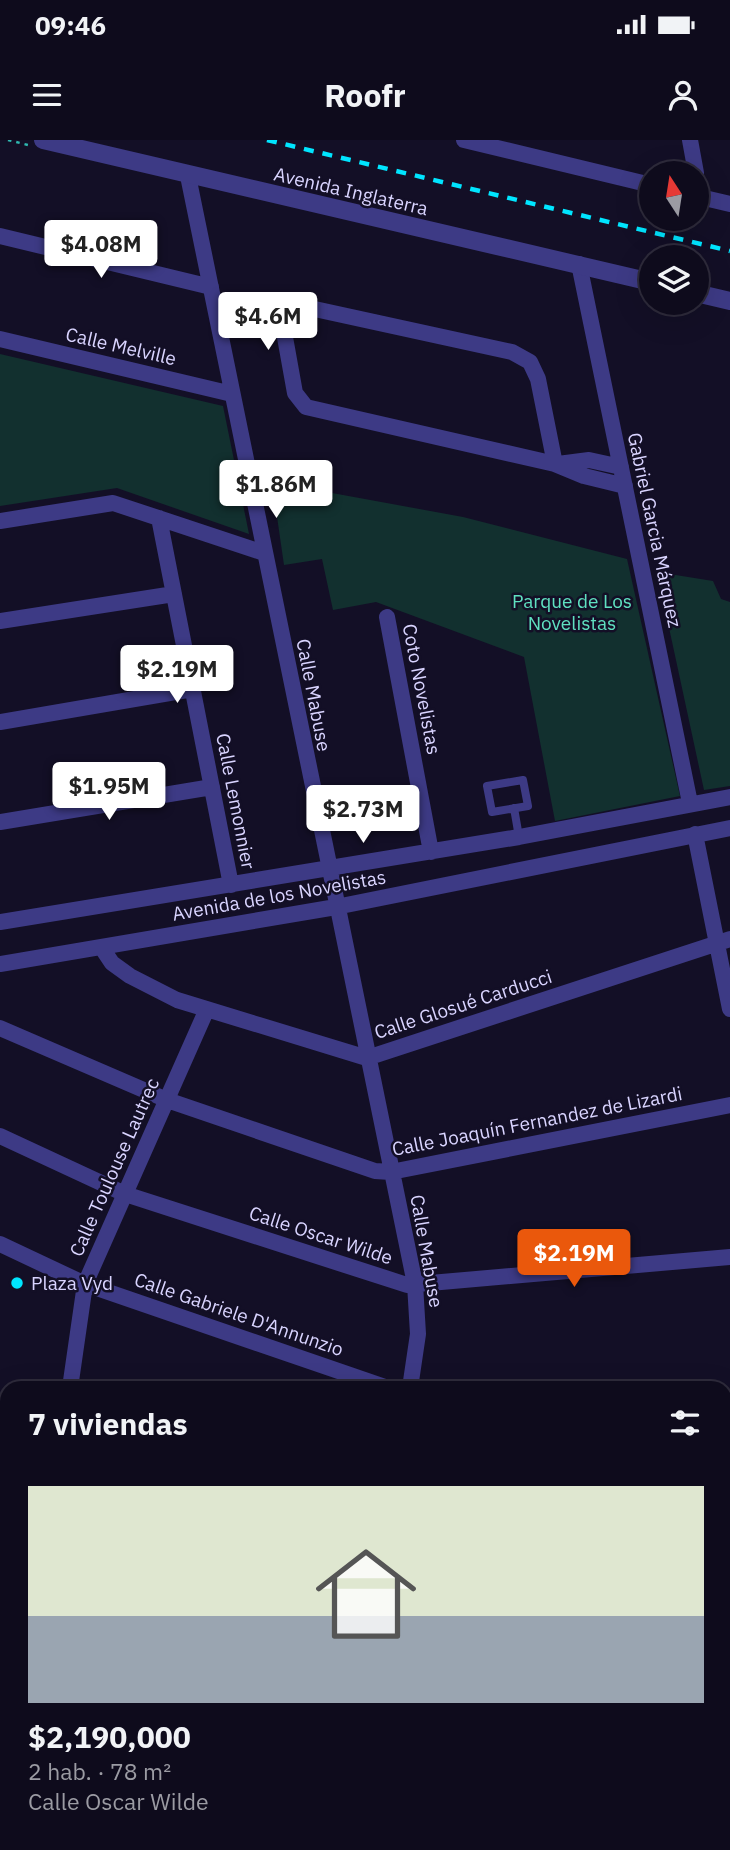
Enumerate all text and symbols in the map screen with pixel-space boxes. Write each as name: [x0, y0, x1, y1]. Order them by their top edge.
text: 09:46: [35, 8, 106, 42]
text: Roofr: [324, 74, 406, 116]
icon: menu: [28, 76, 66, 114]
icon: person: [664, 76, 702, 114]
north arrow: [639, 161, 709, 231]
map controls: [639, 161, 709, 315]
street label: Avenida Inglaterra: [272, 162, 430, 220]
pin: $4.08M: [44, 220, 158, 280]
text: $4.08M: [60, 228, 142, 258]
button: layers: [639, 245, 709, 315]
pin: $4.6M: [219, 292, 317, 352]
text: $4.6M: [234, 300, 302, 330]
street label: Calle Melville: [63, 322, 179, 370]
street label: Gabriel Garcia Márquez: [623, 430, 687, 630]
pin: $1.86M: [219, 460, 333, 520]
text: $1.86M: [235, 468, 317, 498]
park label: Parque de Los Novelistas: [512, 589, 632, 635]
street label: Coto Novelistas: [398, 622, 446, 756]
street label: Calle Mabuse: [291, 637, 337, 753]
pin: $2.19M: [120, 645, 234, 705]
text: $2.19M: [136, 653, 218, 683]
street label: Calle Lemonnier: [211, 731, 261, 871]
pin: $1.95M: [52, 762, 166, 822]
text: $1.95M: [68, 770, 150, 800]
pin: $2.73M: [306, 786, 420, 845]
text: $2.73M: [322, 793, 404, 823]
street label: Avenida de los Novelistas: [170, 864, 388, 926]
street label: Calle Glosué Carducci: [371, 964, 555, 1044]
street label: Calle Toulouse Lautrec: [64, 1074, 164, 1260]
street label: Calle Joaquín Fernandez de Lizardi: [390, 1081, 684, 1161]
street label: Calle Mabuse: [405, 1193, 449, 1309]
street label: Calle Oscar Wilde: [246, 1201, 396, 1269]
pin: $2.19M: [517, 1230, 631, 1289]
text: $2.19M: [533, 1237, 615, 1267]
street label: Calle Gabriele D'Annunzio: [131, 1267, 347, 1361]
place label: Plaza Vyd: [31, 1271, 113, 1295]
marker: Plaza Vyd: [9, 1275, 25, 1291]
text: 7 viviendas: [28, 1404, 188, 1443]
icon: filters: [666, 1404, 704, 1442]
icon: home: [303, 1531, 429, 1657]
text: $2,190,000: [28, 1717, 191, 1756]
text: 2 hab. · 78 m²: [28, 1756, 171, 1786]
text: Calle Oscar Wilde: [28, 1786, 209, 1816]

